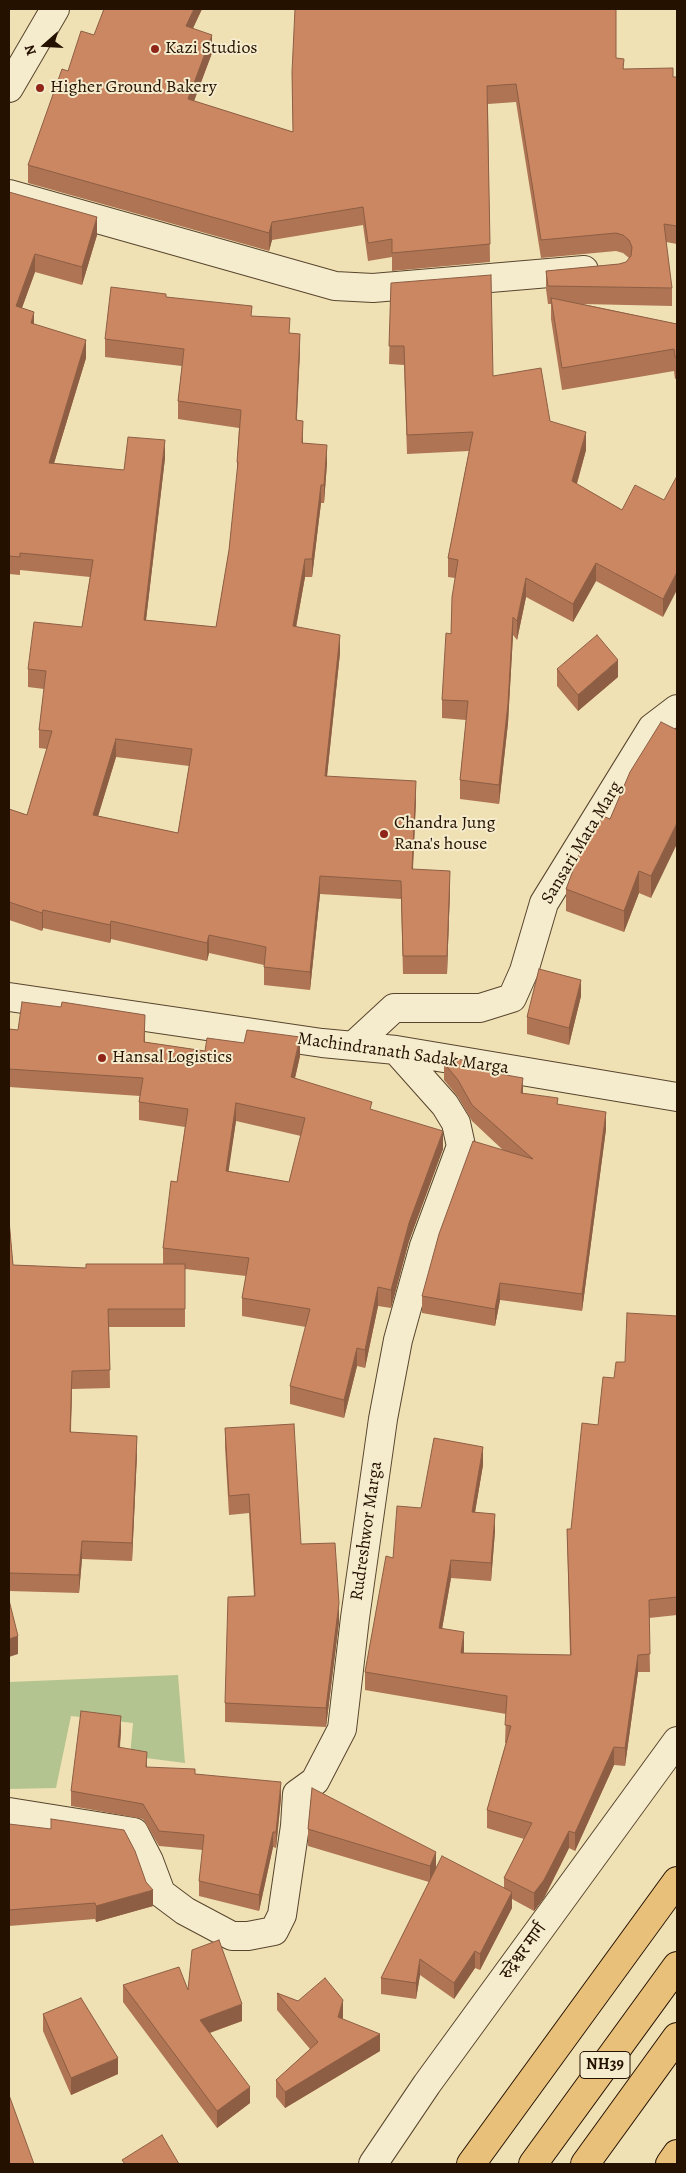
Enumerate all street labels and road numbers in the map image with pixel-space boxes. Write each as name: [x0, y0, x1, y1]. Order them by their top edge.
street label: Sansari Mata Marg: [537, 778, 627, 908]
street label: Machindranath Sadak Marga: [296, 1028, 510, 1080]
street label: Rudreshwor Marga: [347, 1460, 387, 1602]
street label: रुद्रेश्वर मार्ग: [496, 1919, 552, 1985]
road number: NH39: [580, 2052, 630, 2078]

